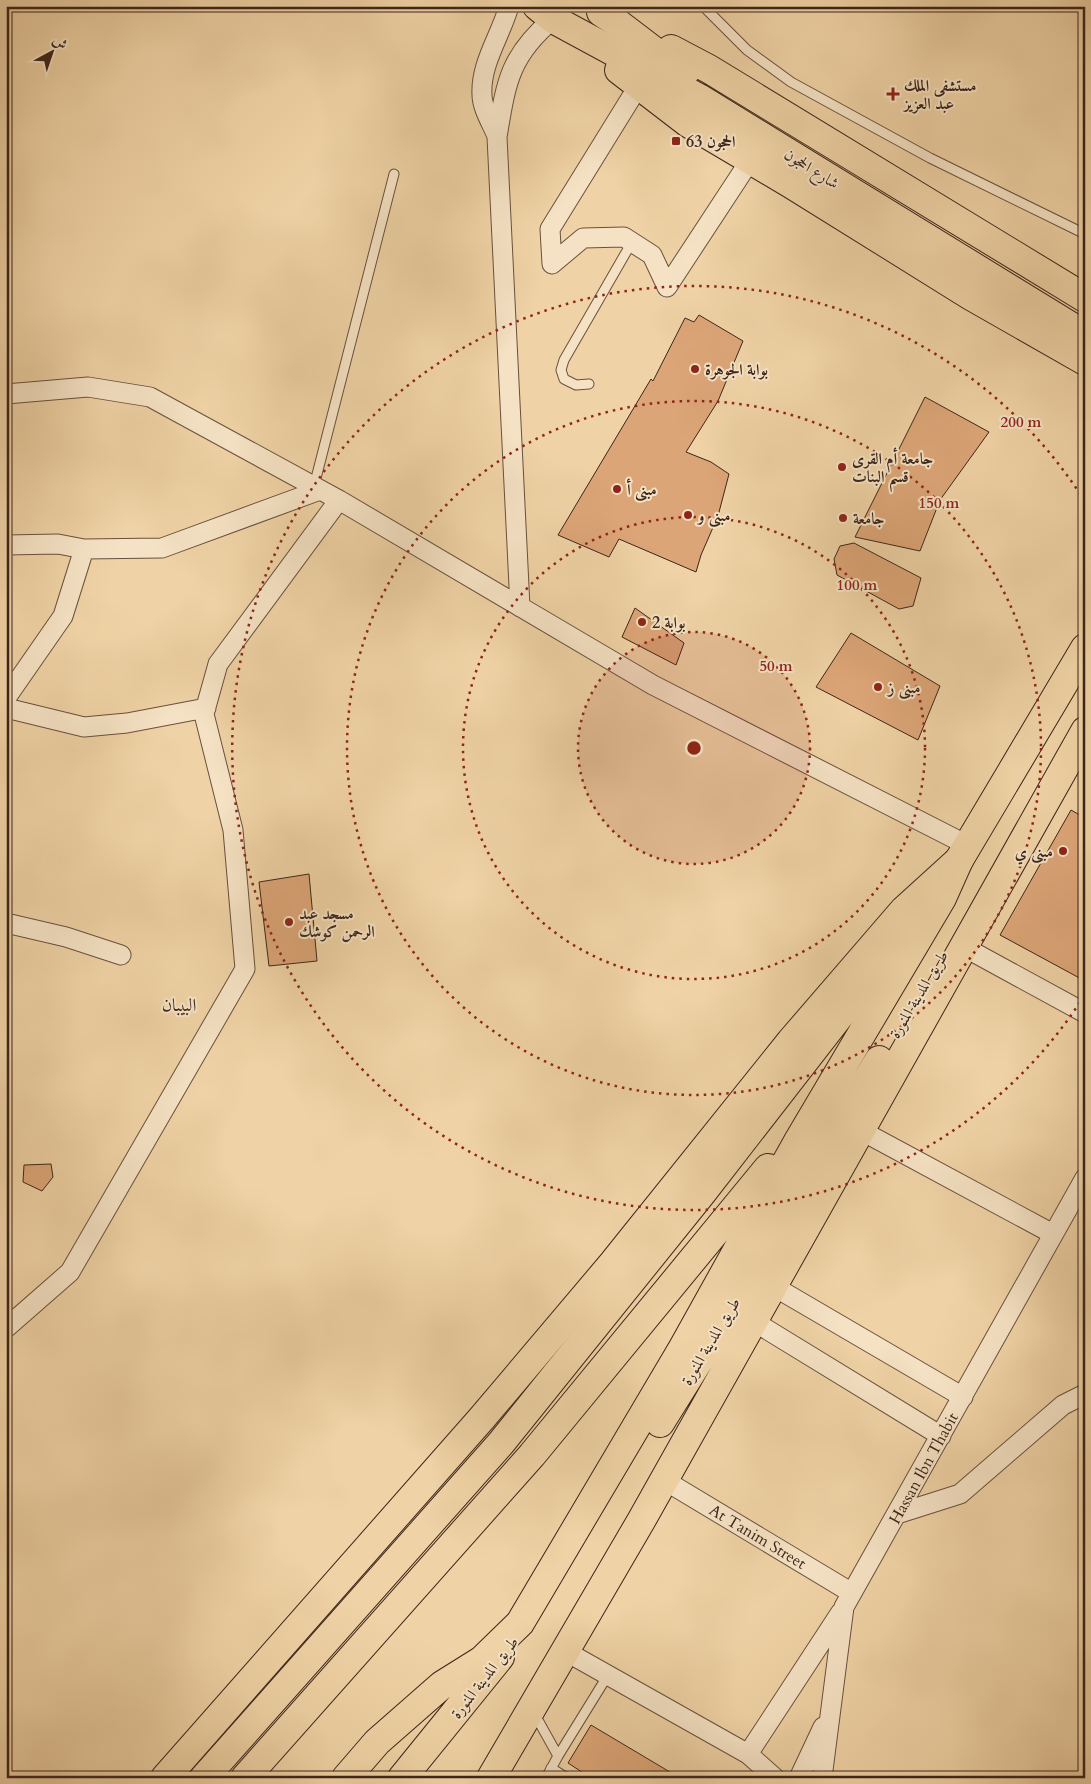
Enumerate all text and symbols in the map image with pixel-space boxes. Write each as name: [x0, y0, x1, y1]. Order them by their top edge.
north arrow: [28, 28, 78, 78]
text: ش: [49, 31, 72, 54]
place label: مستشفى الملك عبد العزيز: [902, 75, 976, 115]
marker: مستشفى الملك عبد العزيز: [886, 87, 900, 101]
place label: الحجون 63: [686, 131, 736, 153]
marker: الحجون 63: [670, 135, 682, 147]
street label: شارع الحجون: [779, 143, 843, 196]
place label: بوابة الجوهرة: [705, 359, 768, 381]
marker: بوابة الجوهرة: [689, 363, 701, 375]
text: 200 m: [1001, 412, 1042, 432]
place label: جامعة أم القرى قسم البنات: [852, 447, 933, 493]
marker: جامعة أم القرى قسم البنات: [836, 461, 848, 473]
place label: مبنى أ: [626, 478, 657, 502]
marker: مبنى أ: [611, 483, 623, 495]
text: 150 m: [919, 493, 960, 513]
place label: مبنى و: [696, 505, 730, 528]
place label: جامعة: [853, 508, 885, 530]
marker: مبنى و: [682, 509, 694, 521]
marker: جامعة: [837, 512, 849, 524]
text: 100 m: [837, 575, 878, 595]
place label: بوابة 2: [652, 612, 686, 634]
marker: بوابة 2: [636, 616, 648, 628]
text: 50 m: [759, 656, 793, 676]
place label: مبنى ز: [886, 677, 920, 700]
marker: مبنى ز: [872, 681, 884, 693]
centre of rings: [685, 739, 703, 757]
place label: مبنى ي: [1015, 841, 1053, 865]
marker: مبنى ي: [1057, 845, 1069, 857]
place label: مسجد عبد الرحمن كوشك: [299, 903, 375, 943]
marker: مسجد عبد الرحمن كوشك: [283, 916, 295, 928]
street label: طريق المدينة المنورة: [884, 946, 954, 1043]
district label: البيبان: [162, 993, 196, 1018]
street label: طريق المدينة المنورة: [676, 1293, 746, 1390]
street label: Hassan Ibn Thabit: [884, 1409, 964, 1528]
street label: At Tanim Street: [705, 1499, 810, 1574]
street label: طريق المدينة المنورة: [446, 1632, 524, 1723]

